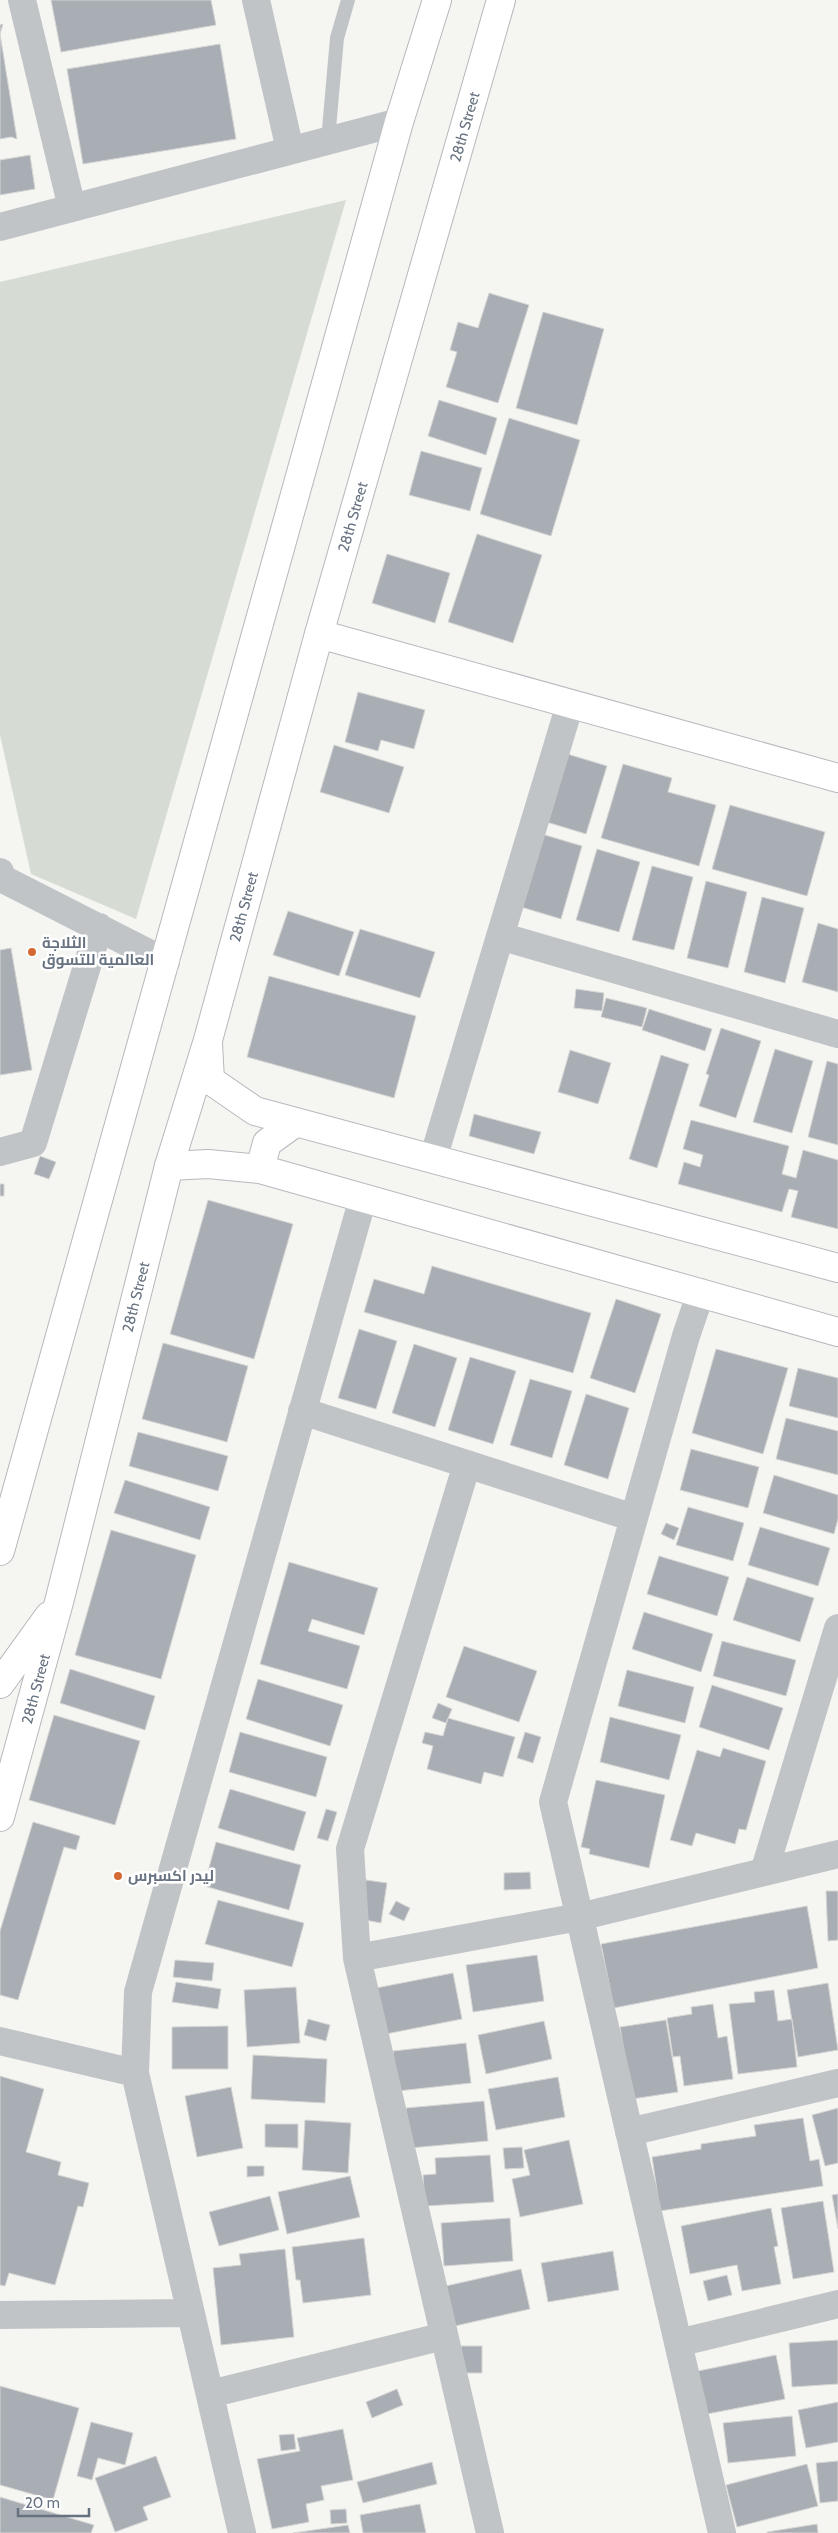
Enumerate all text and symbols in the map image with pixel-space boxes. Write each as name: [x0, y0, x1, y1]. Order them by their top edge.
street label: 28th Street: [446, 90, 484, 164]
street label: 28th Street: [334, 480, 372, 554]
street label: 28th Street: [226, 870, 262, 944]
place label: الثلاجة العالمية للتسوق: [42, 934, 154, 969]
marker: الثلاجة العالمية للتسوق: [26, 946, 38, 958]
street label: 28th Street: [119, 1260, 153, 1334]
street label: 28th Street: [18, 1652, 54, 1726]
place label: ليدر اكسبرس: [128, 1867, 214, 1885]
marker: ليدر اكسبرس: [112, 1870, 124, 1882]
scale bar: [18, 2486, 89, 2518]
text: 20 m: [25, 2494, 60, 2512]

